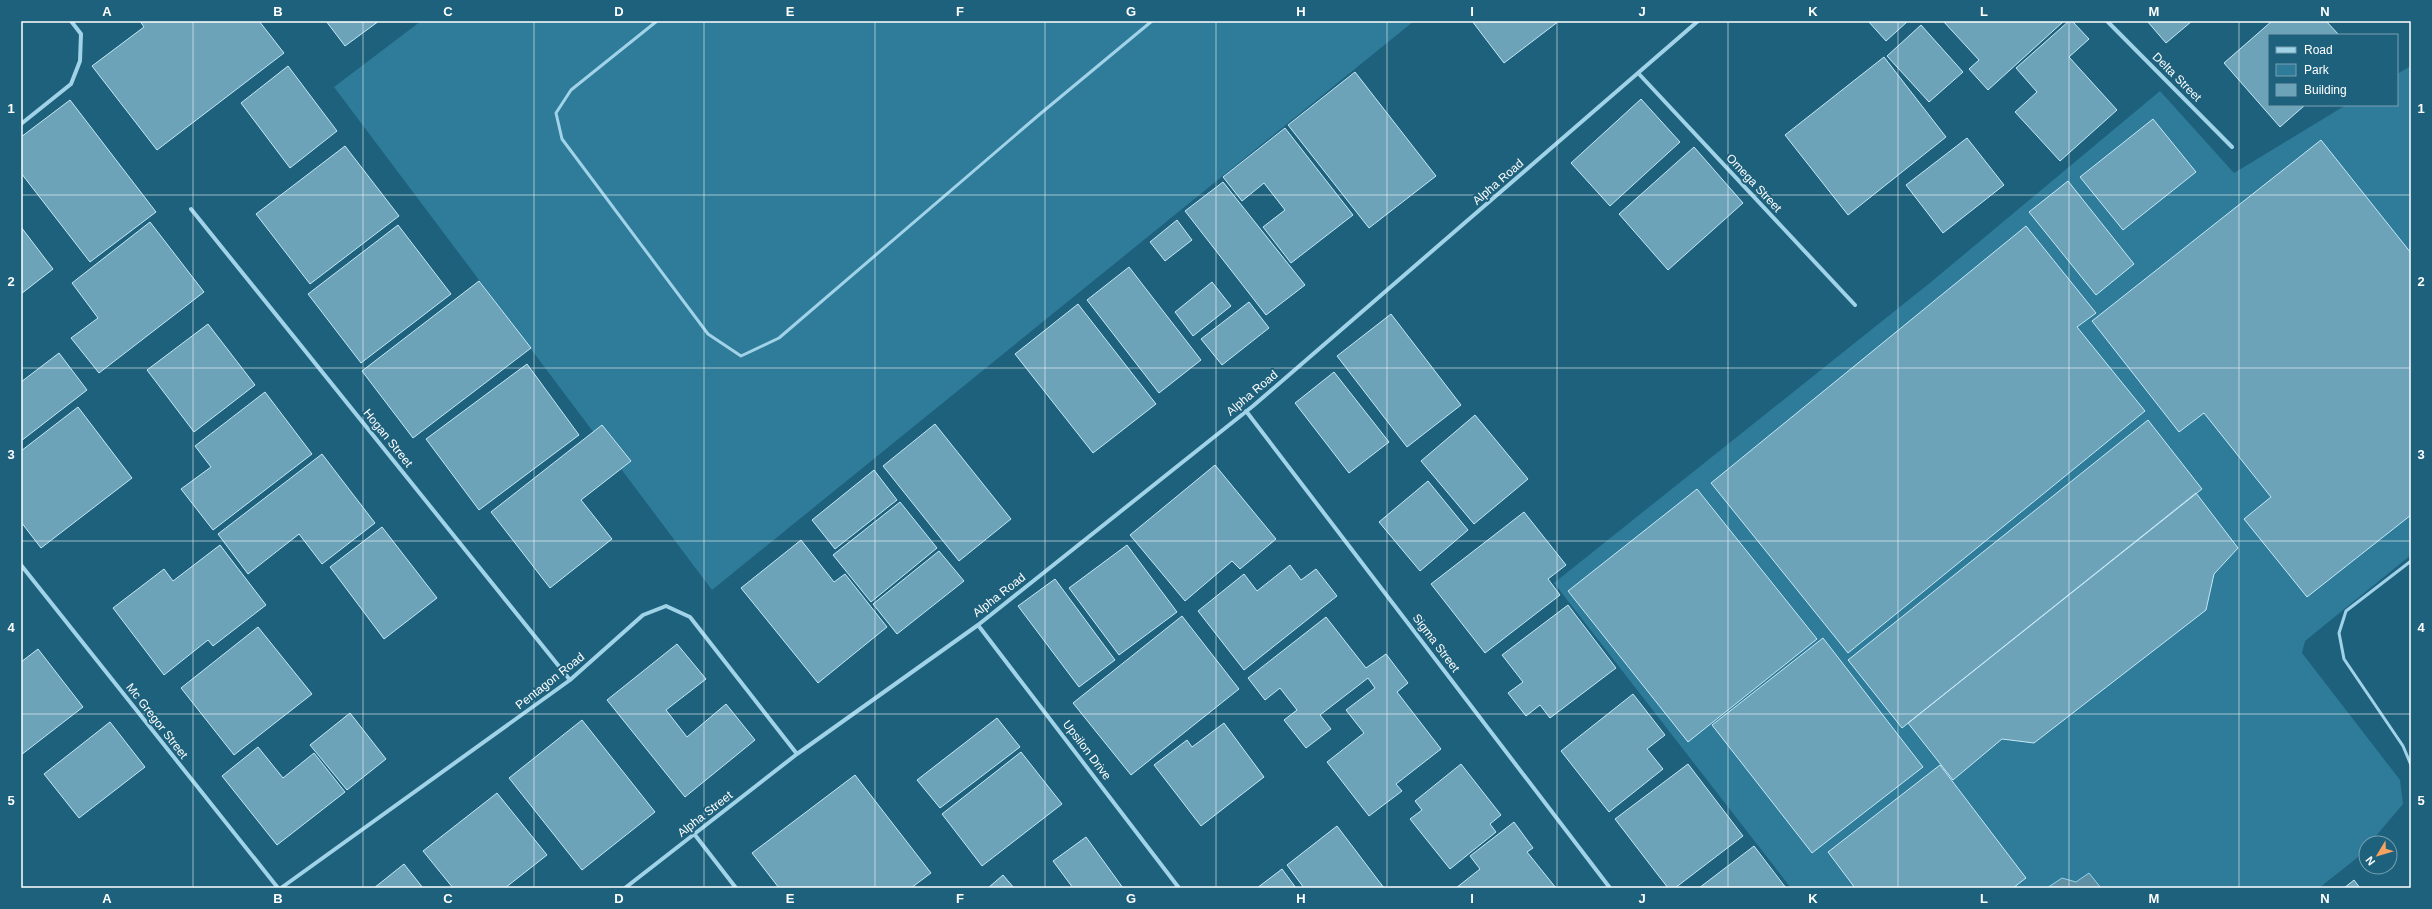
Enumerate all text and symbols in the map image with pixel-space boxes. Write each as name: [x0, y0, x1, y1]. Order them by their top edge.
text: A: [102, 4, 112, 19]
text: B: [273, 4, 283, 19]
text: C: [443, 4, 453, 19]
text: D: [614, 4, 624, 19]
text: E: [786, 4, 795, 19]
text: F: [956, 4, 964, 19]
text: G: [1126, 4, 1136, 19]
text: H: [1296, 4, 1306, 19]
text: I: [1470, 4, 1474, 19]
text: J: [1638, 4, 1646, 19]
text: K: [1808, 4, 1818, 19]
text: L: [1980, 4, 1988, 19]
text: M: [2149, 4, 2159, 19]
text: N: [2320, 4, 2330, 19]
legend: [2268, 34, 2398, 106]
text: Road: [2304, 43, 2333, 57]
street label: Delta Street: [2150, 50, 2205, 105]
text: Park: [2304, 63, 2330, 77]
text: Building: [2304, 83, 2347, 97]
text: 1: [7, 101, 15, 116]
text: 1: [2417, 101, 2425, 116]
street label: Omega Street: [1723, 151, 1785, 216]
street label: Alpha Road: [1470, 156, 1526, 208]
text: 2: [7, 274, 15, 289]
text: 2: [2417, 274, 2425, 289]
street label: Alpha Road: [1223, 367, 1281, 419]
street label: Hogan Street: [360, 406, 416, 470]
text: 3: [7, 447, 15, 462]
text: 3: [2417, 447, 2425, 462]
street label: Alpha Road: [970, 570, 1028, 620]
street label: Sigma Street: [1410, 611, 1463, 675]
text: 4: [7, 620, 15, 635]
text: 4: [2417, 620, 2425, 635]
street label: Pentagon Road: [513, 650, 587, 712]
street label: Mc Gregor Street: [123, 680, 191, 762]
street label: Upsilon Drive: [1060, 717, 1114, 783]
street label: Alpha Street: [675, 788, 736, 840]
text: 5: [7, 793, 15, 808]
text: 5: [2417, 793, 2425, 808]
north arrow: [2358, 835, 2398, 875]
text: N: [2363, 854, 2377, 868]
text: A: [102, 891, 112, 906]
text: B: [273, 891, 283, 906]
text: C: [443, 891, 453, 906]
text: D: [614, 891, 624, 906]
text: E: [786, 891, 795, 906]
text: F: [956, 891, 964, 906]
text: G: [1126, 891, 1136, 906]
text: H: [1296, 891, 1306, 906]
text: I: [1470, 891, 1474, 906]
text: J: [1638, 891, 1646, 906]
text: K: [1808, 891, 1818, 906]
text: L: [1980, 891, 1988, 906]
text: M: [2149, 891, 2159, 906]
text: N: [2320, 891, 2330, 906]

